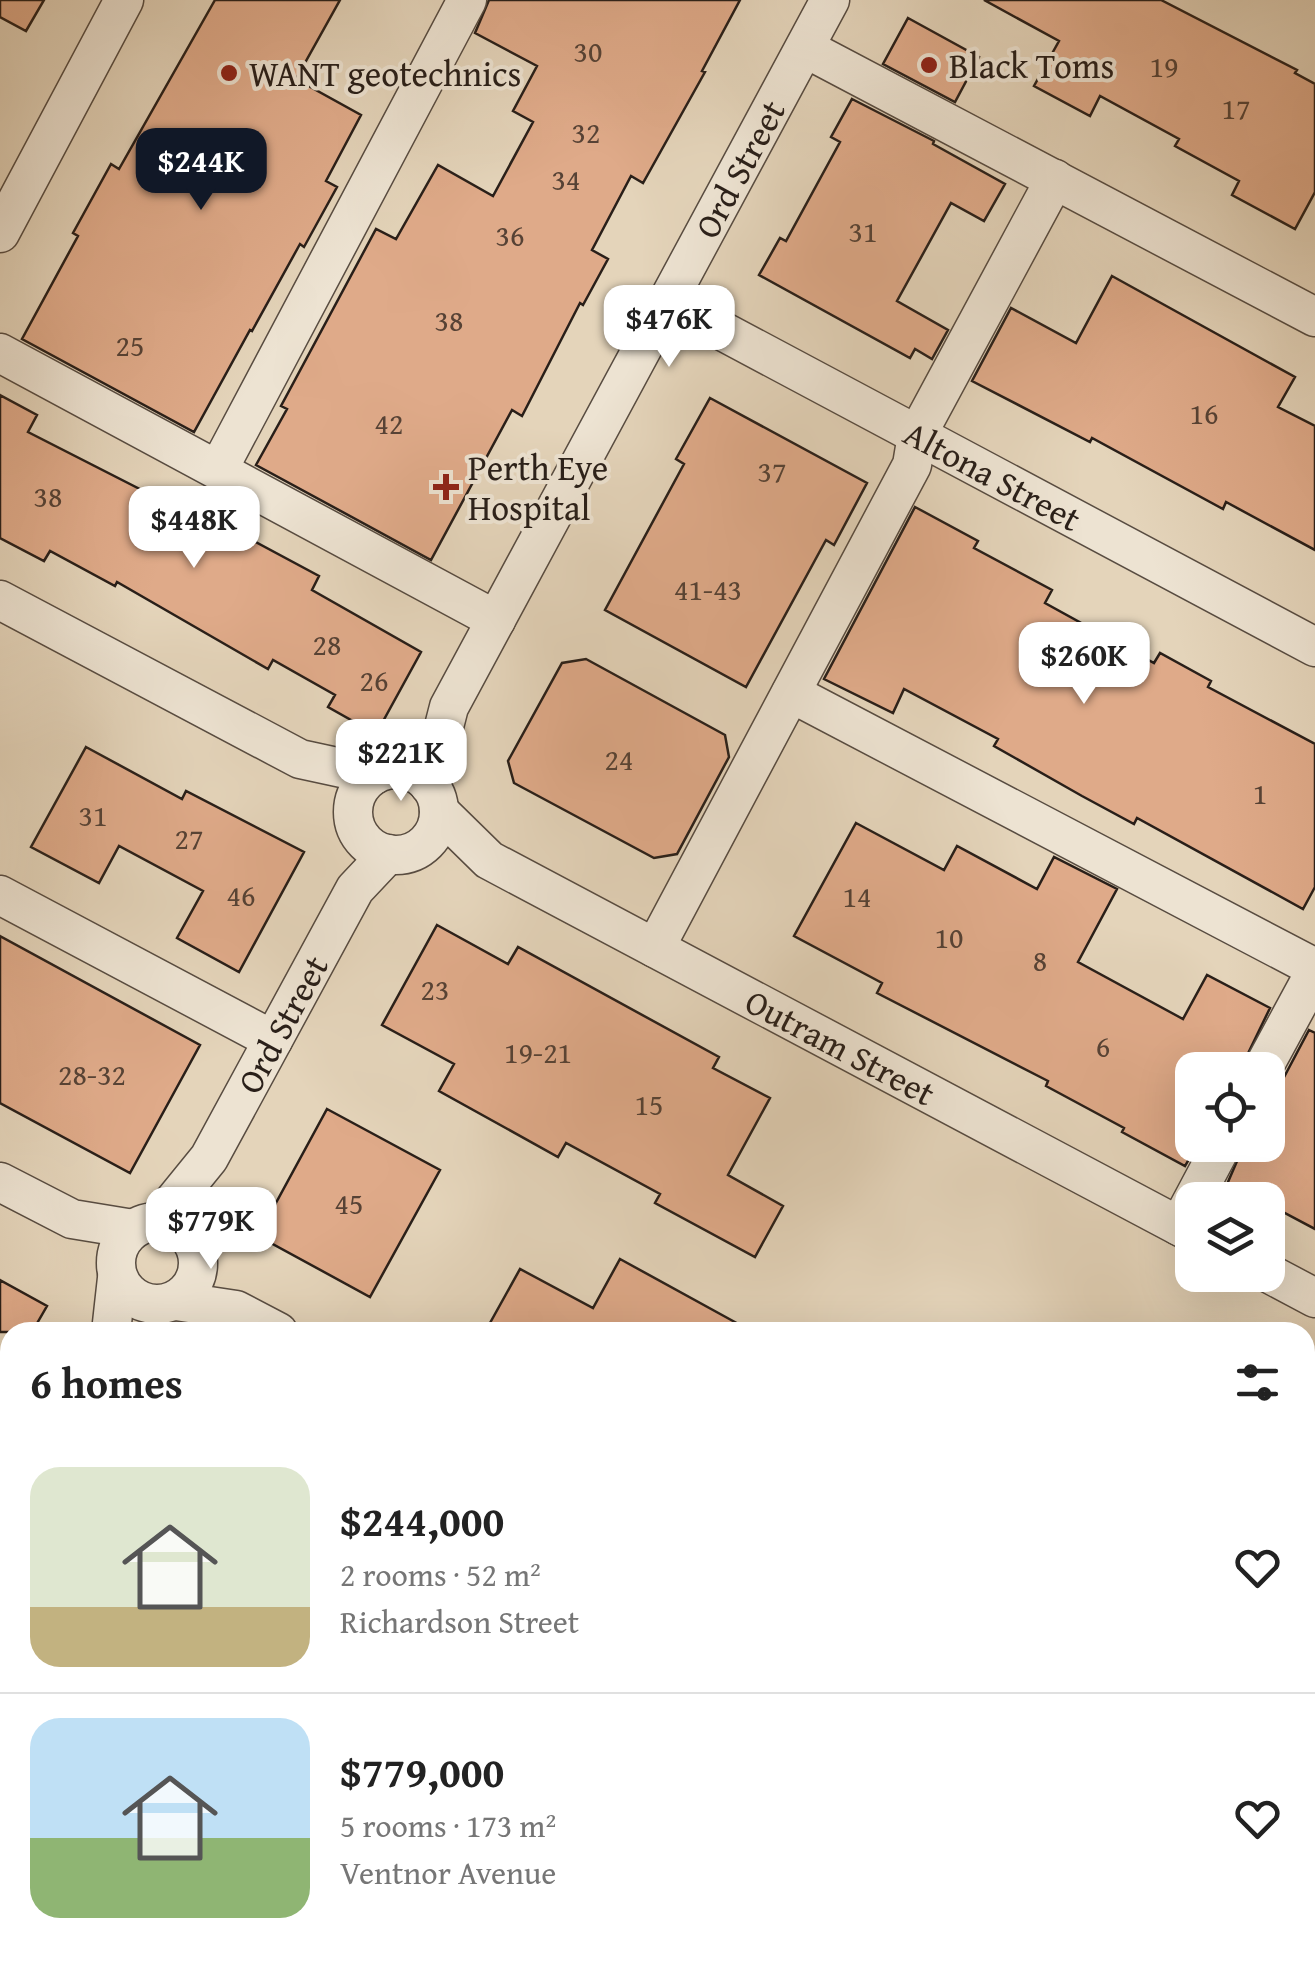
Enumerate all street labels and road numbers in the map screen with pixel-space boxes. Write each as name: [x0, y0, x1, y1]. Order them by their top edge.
street label: Ord Street: [681, 90, 797, 247]
street label: Altona Street: [895, 407, 1090, 543]
street label: Ord Street: [223, 946, 340, 1102]
street label: Outram Street: [737, 975, 944, 1118]

